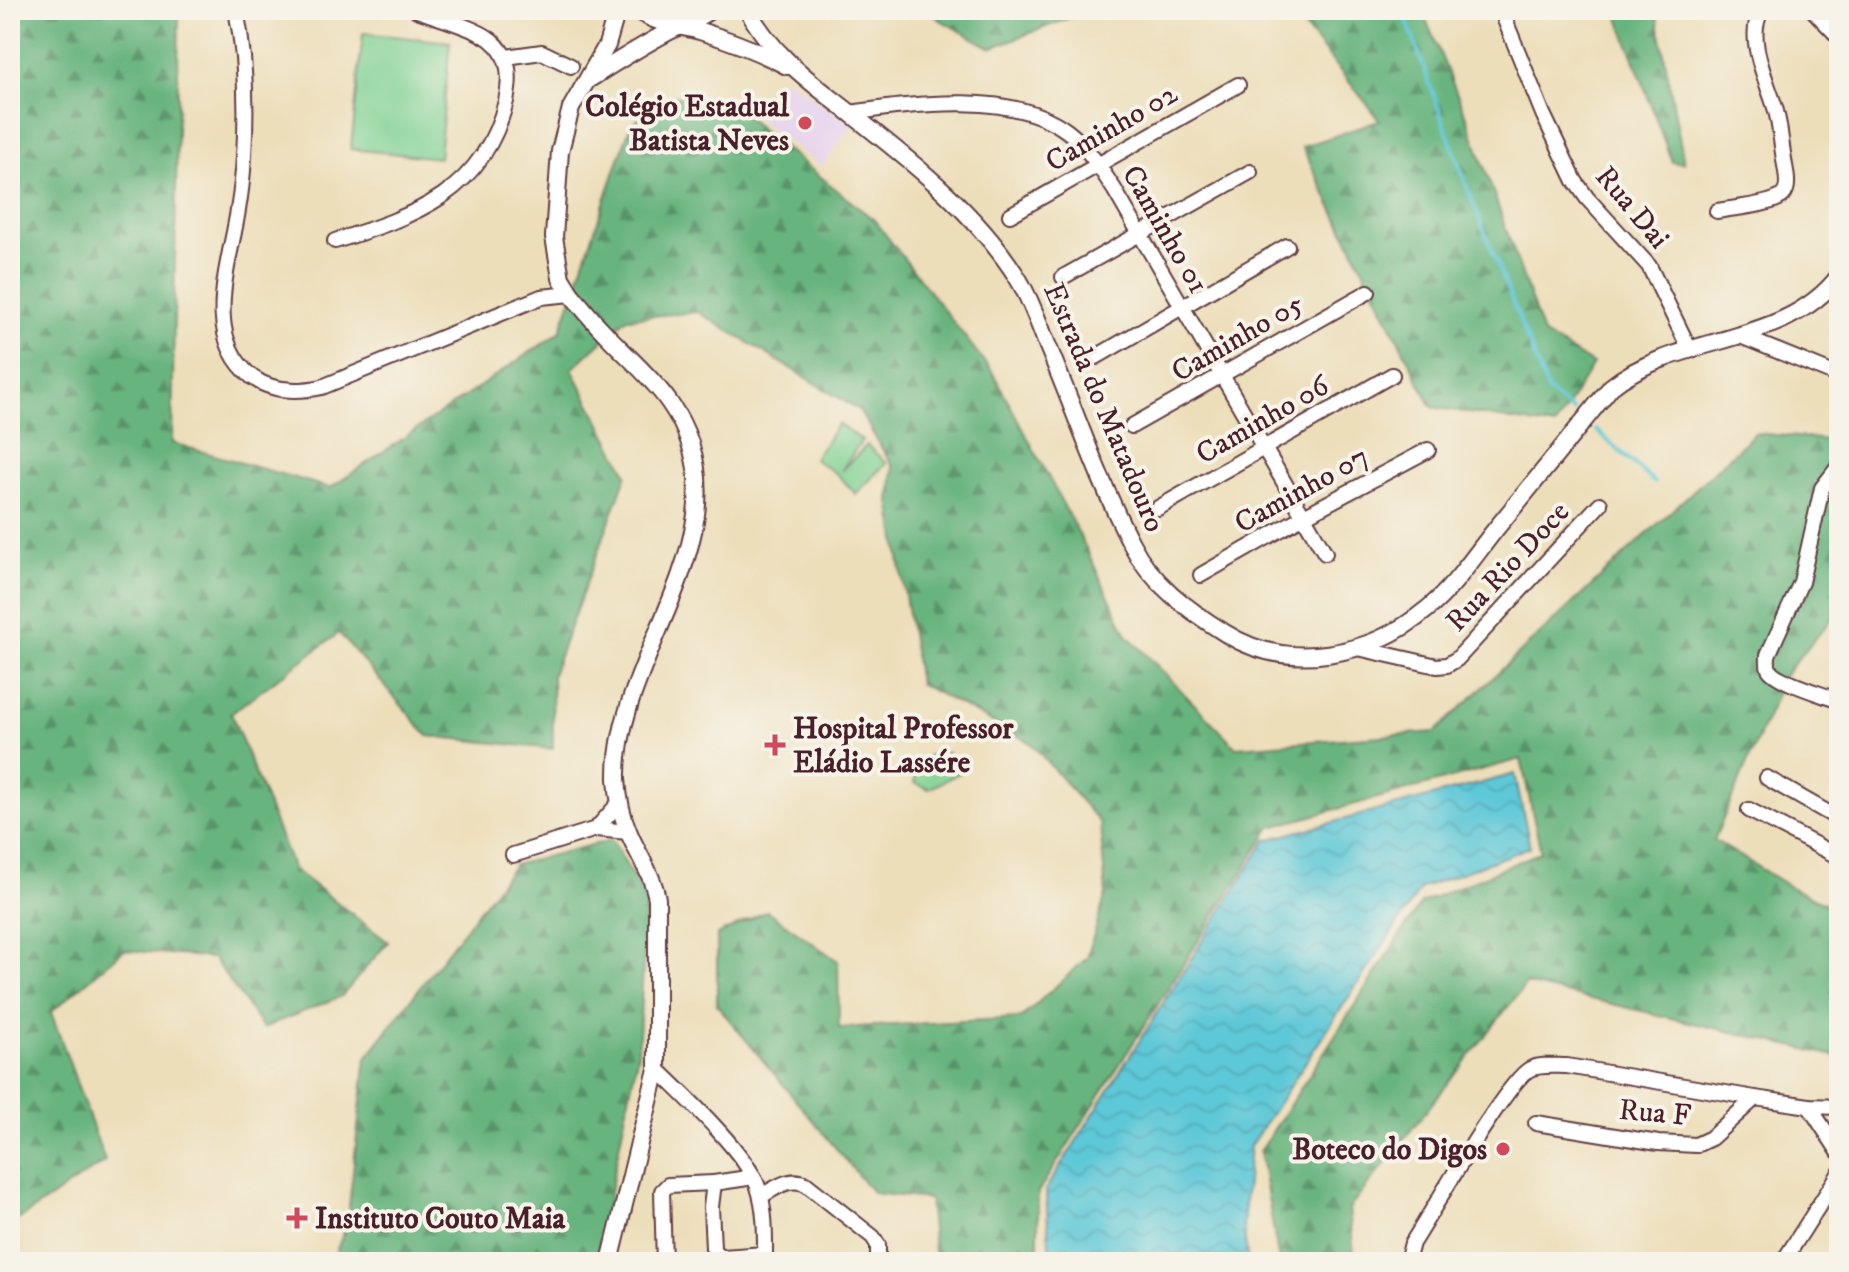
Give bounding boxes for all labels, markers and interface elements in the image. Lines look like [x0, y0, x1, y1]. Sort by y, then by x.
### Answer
street label: Caminho 02 [1039, 76, 1185, 181]
place label: Colégio Estadual Batista Neves [585, 89, 790, 160]
marker: Colégio Estadual Batista Neves [796, 114, 814, 132]
street label: Caminho 01 [1113, 159, 1216, 301]
street label: Rua Dai [1587, 159, 1677, 257]
street label: Estrada do Matadouro [1034, 277, 1173, 538]
street label: Caminho 05 [1165, 286, 1310, 391]
street label: Caminho 06 [1190, 367, 1337, 473]
street label: Caminho 07 [1228, 438, 1375, 542]
street label: Rua Rio Doce [1438, 494, 1578, 640]
place label: Hospital Professor Eládio Lassére [793, 711, 1014, 782]
marker: Hospital Professor Eládio Lassére [764, 734, 786, 756]
street label: Rua F [1617, 1092, 1692, 1135]
place label: Boteco do Digos [1292, 1132, 1487, 1169]
marker: Boteco do Digos [1494, 1140, 1512, 1158]
place label: Instituto Couto Maia [315, 1201, 567, 1238]
marker: Instituto Couto Maia [286, 1207, 308, 1229]

